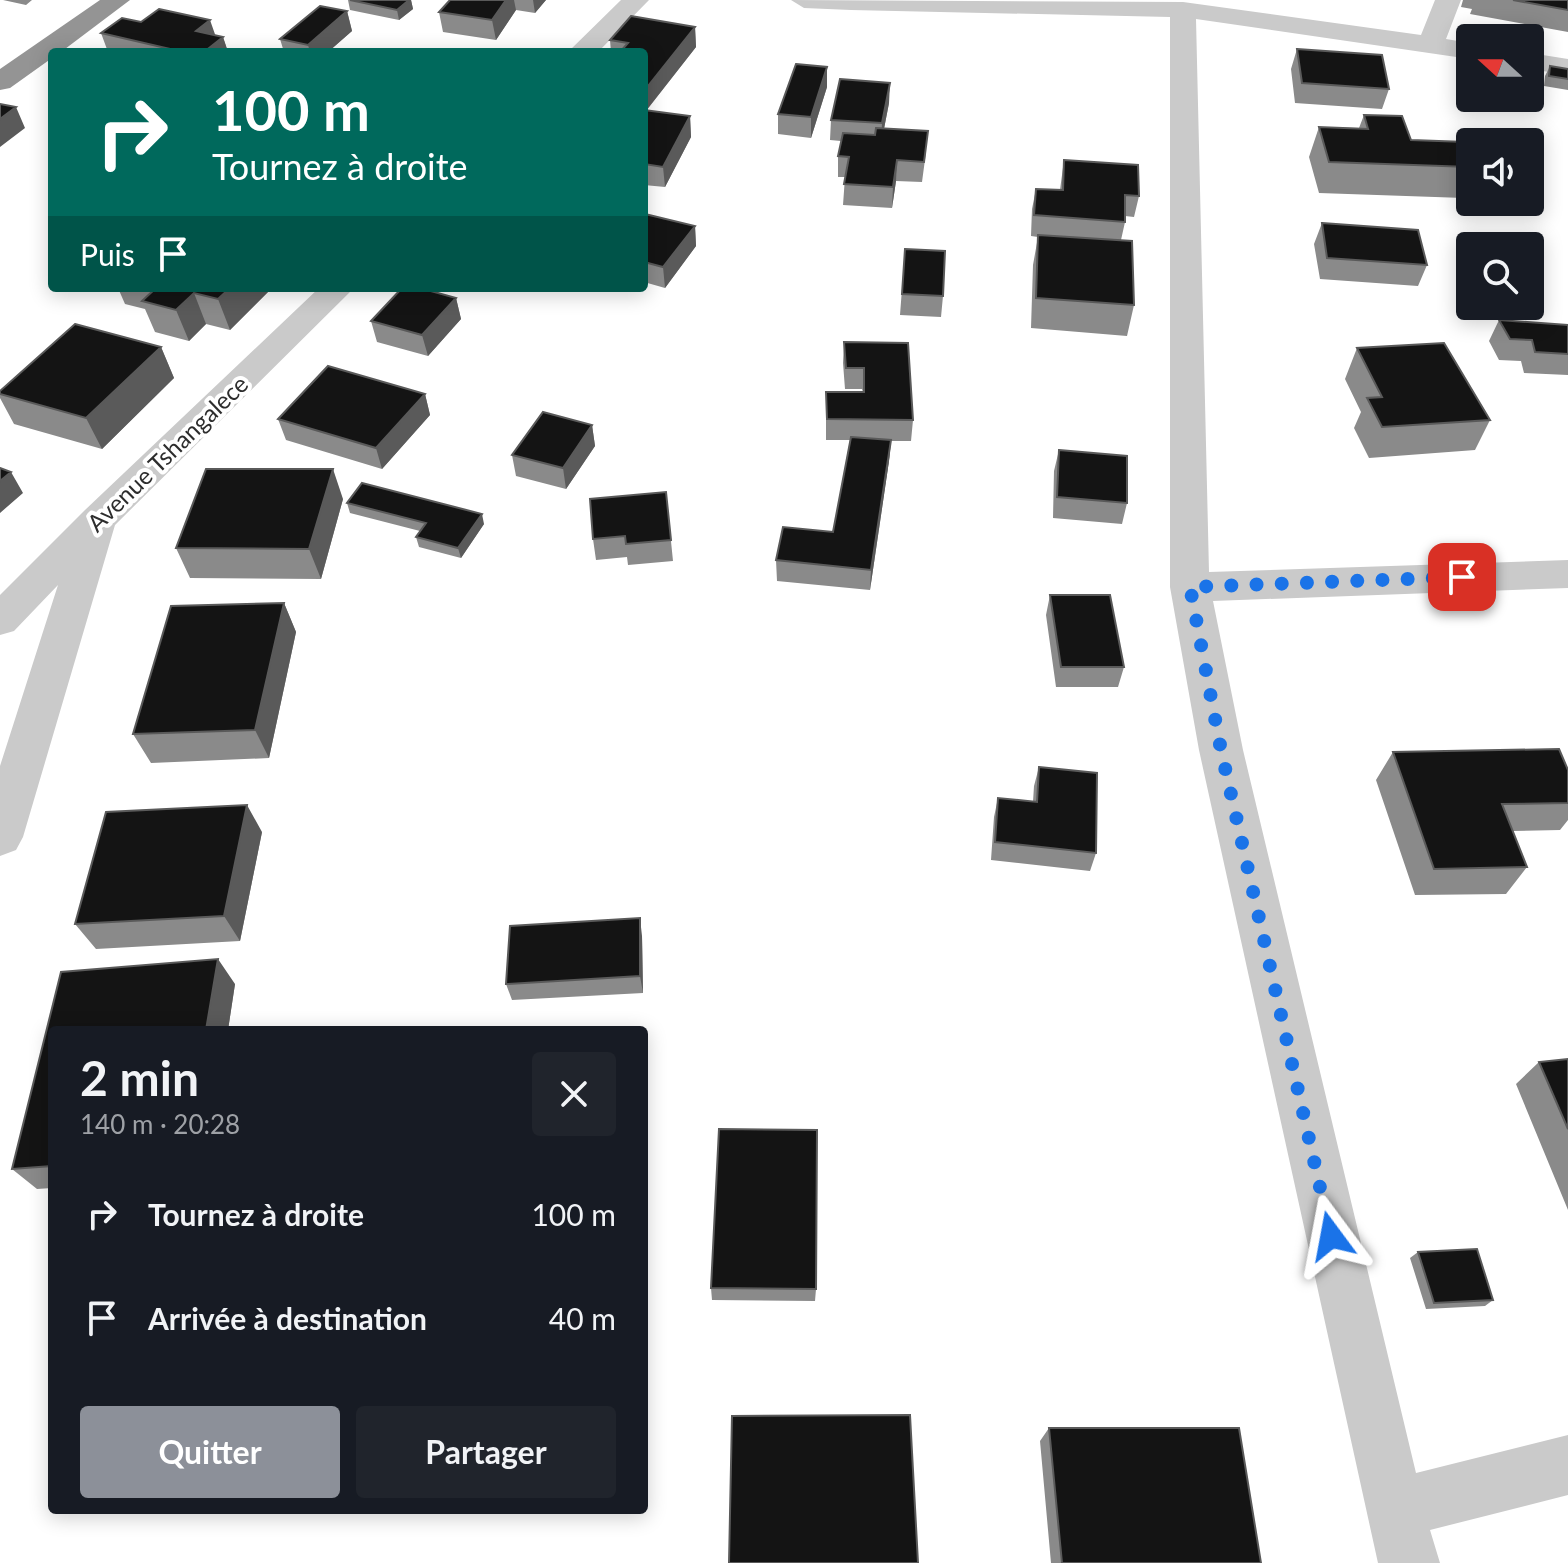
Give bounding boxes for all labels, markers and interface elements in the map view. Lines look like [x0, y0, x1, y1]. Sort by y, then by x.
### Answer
north arrow [1456, 24, 1544, 112]
map controls [1456, 24, 1544, 320]
text: 100 m [212, 76, 370, 143]
icon: right [80, 80, 184, 184]
button: sound [1456, 128, 1544, 216]
text: Tournez à droite [212, 144, 468, 188]
icon: arrive [151, 232, 195, 276]
button: search [1456, 232, 1544, 320]
text: Puis [80, 236, 135, 272]
street label: Avenue Tshangalece [81, 369, 253, 537]
pin [1428, 543, 1496, 611]
icon: arrive [1440, 555, 1484, 599]
text: 2 min [80, 1049, 199, 1106]
button: close [532, 1052, 616, 1136]
text: 140 m · 20:28 [80, 1108, 240, 1140]
icon: right [80, 1192, 124, 1236]
position arrow [1289, 1194, 1373, 1278]
text: Tournez à droite [148, 1196, 364, 1232]
text: 100 m [531, 1196, 616, 1232]
icon: arrive [80, 1296, 124, 1340]
text: Arrivée à destination [148, 1300, 427, 1336]
text: 40 m [549, 1300, 616, 1336]
button: Quitter [80, 1406, 340, 1498]
button: Partager [356, 1406, 616, 1498]

